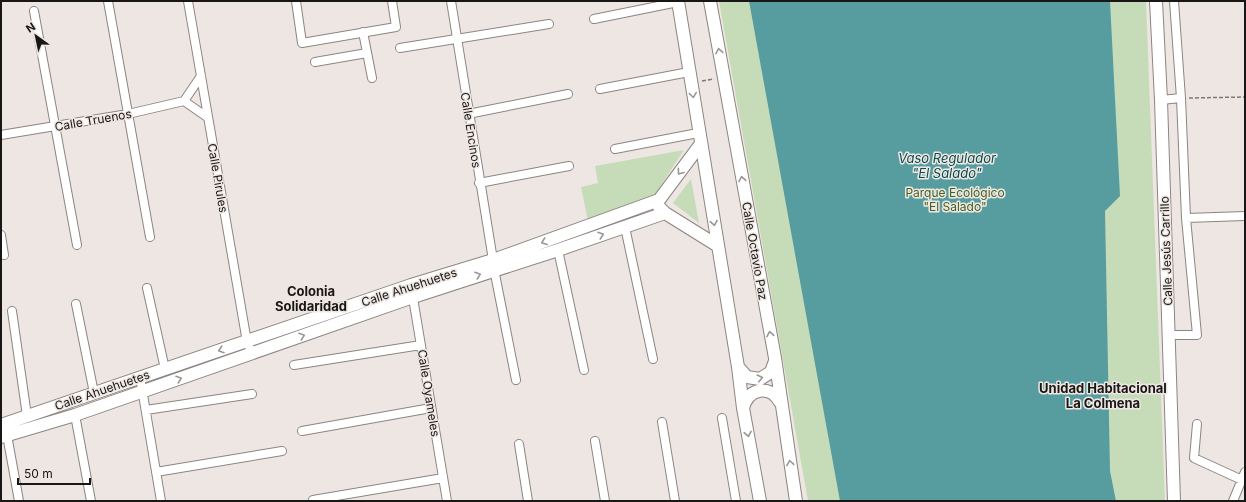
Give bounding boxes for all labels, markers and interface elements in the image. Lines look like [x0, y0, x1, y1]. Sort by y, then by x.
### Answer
north arrow [16, 16, 56, 56]
text: N [23, 19, 38, 36]
one-way arrow [715, 48, 723, 54]
street label: Calle Encinos [458, 91, 484, 169]
one-way arrow [688, 92, 697, 98]
street label: Calle Truenos [53, 106, 133, 134]
street label: Calle Pirules [205, 142, 231, 214]
water label: Vaso Regulador "El Salado" [898, 150, 997, 181]
one-way arrow [678, 168, 685, 175]
one-way arrow [738, 176, 747, 182]
park label: Parque Ecológico "El Salado" [905, 185, 1005, 214]
street label: Calle Jesús Carrillo [1157, 196, 1175, 306]
street label: Calle Octavio Paz [739, 201, 771, 301]
one-way arrow [709, 220, 717, 226]
one-way arrow [598, 231, 605, 240]
one-way arrow [540, 237, 547, 245]
street label: Calle Ahuehuetes [359, 264, 459, 310]
one-way arrow [474, 271, 481, 280]
district label: Colonia Solidaridad [275, 283, 347, 314]
one-way arrow [766, 331, 775, 337]
one-way arrow [298, 332, 305, 340]
one-way arrow [218, 346, 225, 354]
street label: Calle Oyameles [415, 348, 443, 438]
street label: Calle Ahuehuetes [53, 367, 151, 413]
one-way arrow [756, 374, 763, 382]
one-way arrow [176, 375, 183, 384]
district label: Unidad Habitacional La Colmena [1039, 380, 1167, 411]
one-way arrow [744, 431, 752, 437]
one-way arrow [786, 459, 795, 466]
scale bar [18, 460, 90, 486]
text: 50 m [24, 466, 53, 481]

